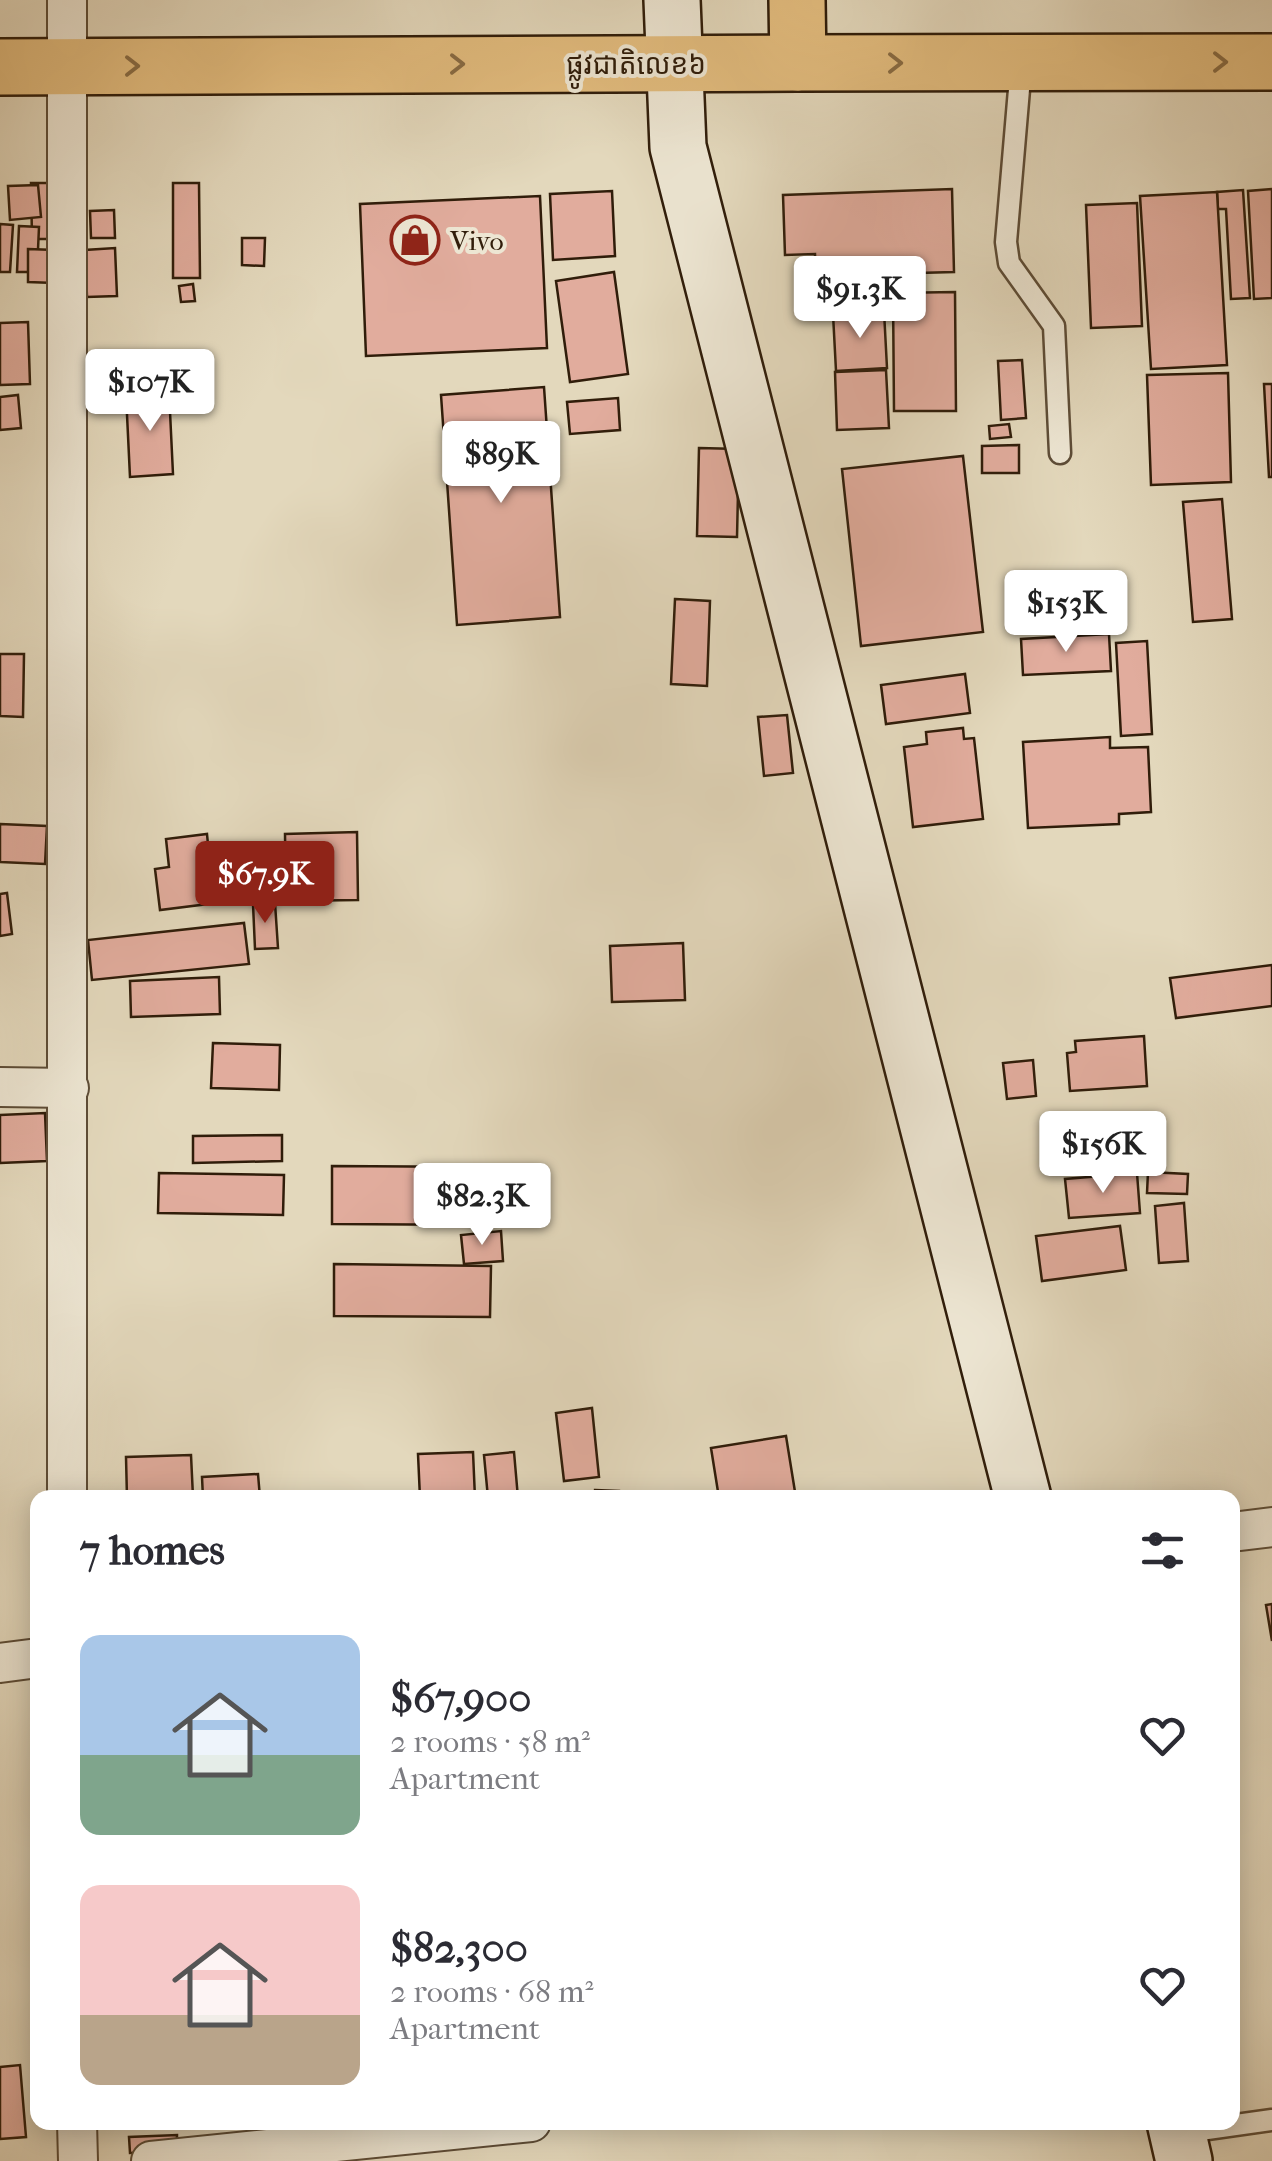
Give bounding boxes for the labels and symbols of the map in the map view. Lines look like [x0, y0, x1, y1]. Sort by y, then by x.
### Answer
street label: ផ្លូវជាតិលេខ៦ [566, 48, 706, 89]
one-way arrow [1214, 51, 1229, 73]
one-way arrow [888, 52, 904, 74]
one-way arrow [450, 53, 466, 75]
one-way arrow [126, 55, 141, 77]
shop icon: Vivo [389, 214, 441, 266]
place label: Vivo [449, 224, 504, 257]
pin: $91.3K [779, 256, 941, 341]
pin: $107K [80, 349, 220, 434]
pin: $89K [442, 421, 560, 506]
pin: $153K [996, 570, 1136, 655]
pin: $67.9K [184, 841, 346, 926]
pin: $156K [1033, 1111, 1173, 1196]
pin: $82.3K [401, 1163, 563, 1248]

